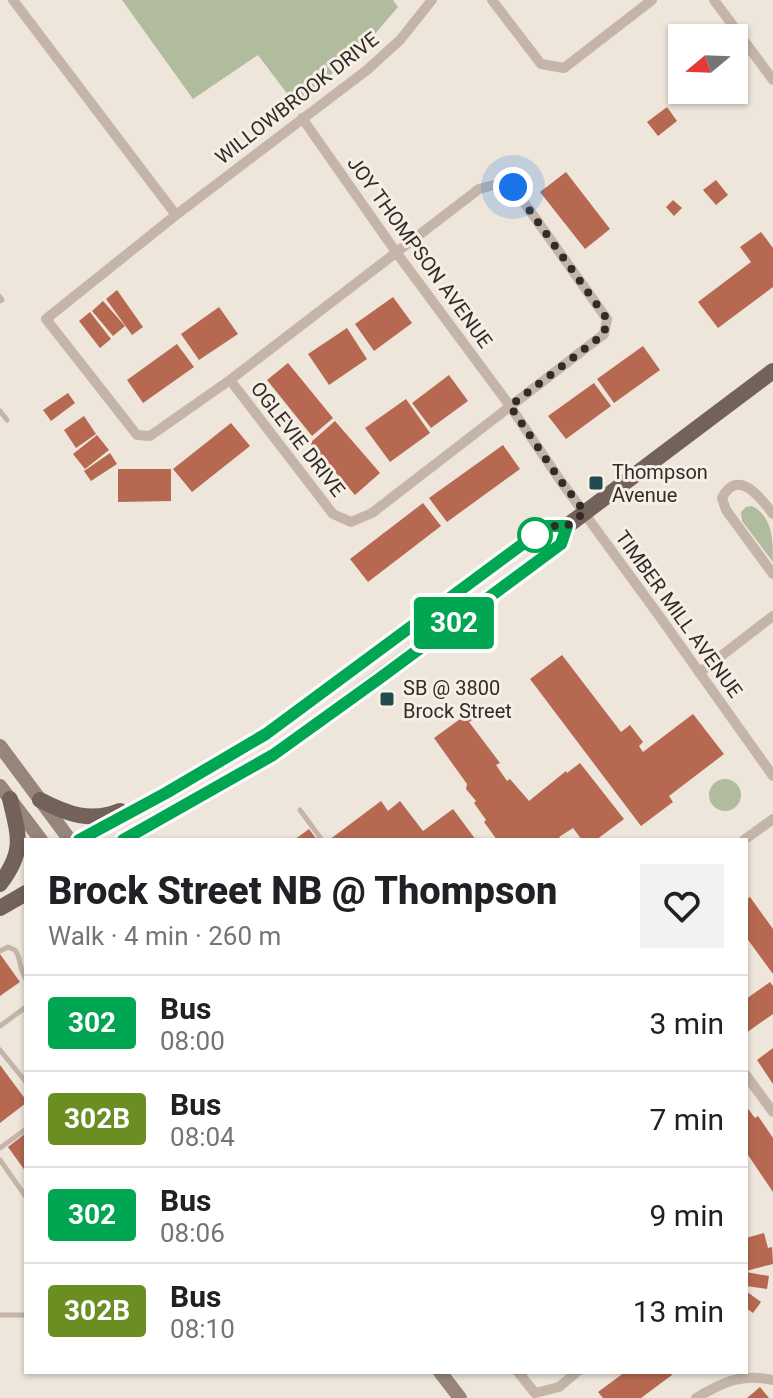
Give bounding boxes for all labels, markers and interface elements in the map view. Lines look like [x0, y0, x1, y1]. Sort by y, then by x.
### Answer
north arrow [668, 24, 748, 104]
map controls [668, 24, 748, 104]
street label: WILLOWBROOK DRIVE [211, 27, 383, 169]
street label: JOY THOMPSON AVENUE [342, 152, 498, 352]
your location [493, 167, 533, 207]
street label: OGLEVIE DRIVE [246, 377, 350, 501]
place label: Thompson Avenue [612, 460, 708, 507]
marker: Thompson Avenue [587, 474, 605, 492]
unlabelled marker [518, 518, 552, 552]
street label: TIMBER MILL AVENUE [610, 526, 748, 702]
line badge: 302 [408, 597, 500, 649]
text: 302 [430, 606, 478, 639]
place label: SB @ 3800 Brock Street [403, 676, 512, 723]
marker: SB @ 3800 Brock Street [378, 690, 396, 708]
button: heart [640, 864, 724, 948]
text: Brock Street NB @ Thompson [48, 869, 557, 913]
text: Walk · 4 min · 260 m [48, 921, 281, 951]
text: Bus [160, 991, 211, 1026]
text: 302 [68, 1006, 116, 1039]
text: 3 min [650, 1006, 724, 1041]
text: 08:00 [160, 1026, 225, 1056]
text: Bus [170, 1087, 221, 1122]
text: 302B [64, 1102, 130, 1135]
text: 7 min [650, 1102, 724, 1137]
text: 08:04 [170, 1122, 235, 1152]
text: Bus [160, 1183, 211, 1218]
text: 302 [68, 1198, 116, 1231]
text: 9 min [650, 1198, 724, 1233]
text: 08:06 [160, 1218, 225, 1248]
text: Bus [170, 1279, 221, 1314]
text: 302B [64, 1294, 130, 1327]
text: 13 min [633, 1294, 724, 1329]
text: 08:10 [170, 1314, 235, 1344]

